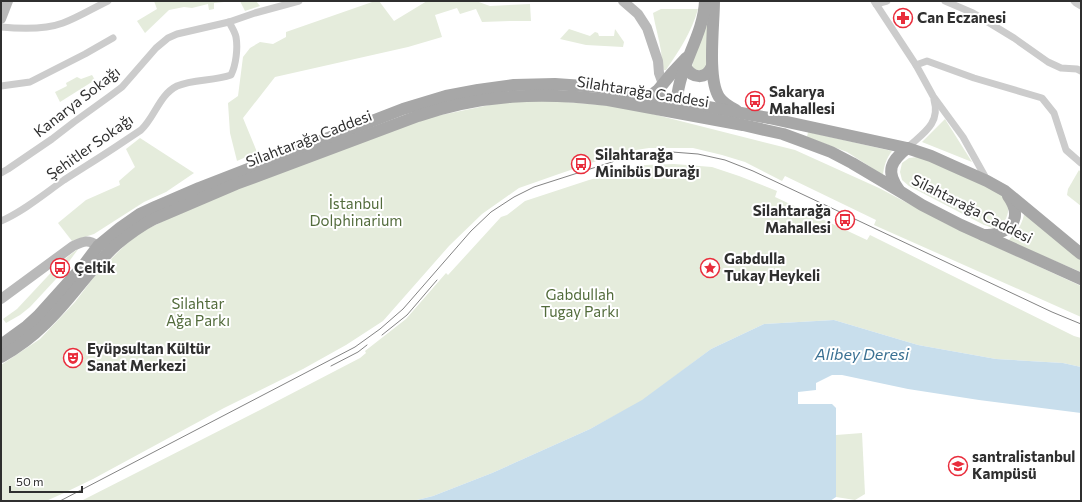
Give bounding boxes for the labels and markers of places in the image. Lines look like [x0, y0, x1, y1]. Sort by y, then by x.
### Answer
pharmacy icon: Can Eczanesi [892, 7, 914, 29]
place label: Can Eczanesi [917, 8, 1006, 26]
place label: Sakarya Mahallesi [769, 82, 835, 117]
bus stop icon: Sakarya Mahallesi [744, 90, 766, 112]
place label: Silahtarağa Minibüs Durağı [595, 145, 700, 180]
bus stop icon: Silahtarağa Minibüs Durağı [570, 153, 592, 175]
place label: Silahtarağa Mahallesi [753, 201, 831, 236]
bus stop icon: Silahtarağa Mahallesi [834, 209, 856, 231]
place label: Gabdulla Tukay Heykeli [724, 249, 820, 284]
bus stop icon: Çeltik [49, 257, 71, 279]
place icon: Gabdulla Tukay Heykeli [699, 257, 721, 279]
place label: Çeltik [74, 258, 116, 276]
place label: Eyüpsultan Kültür Sanat Merkezi [87, 339, 211, 374]
theatre icon: Eyüpsultan Kültür Sanat Merkezi [62, 347, 84, 369]
place label: santralistanbul Kampüsü [972, 447, 1075, 482]
school or university icon: santralistanbul Kampüsü [947, 455, 969, 477]

